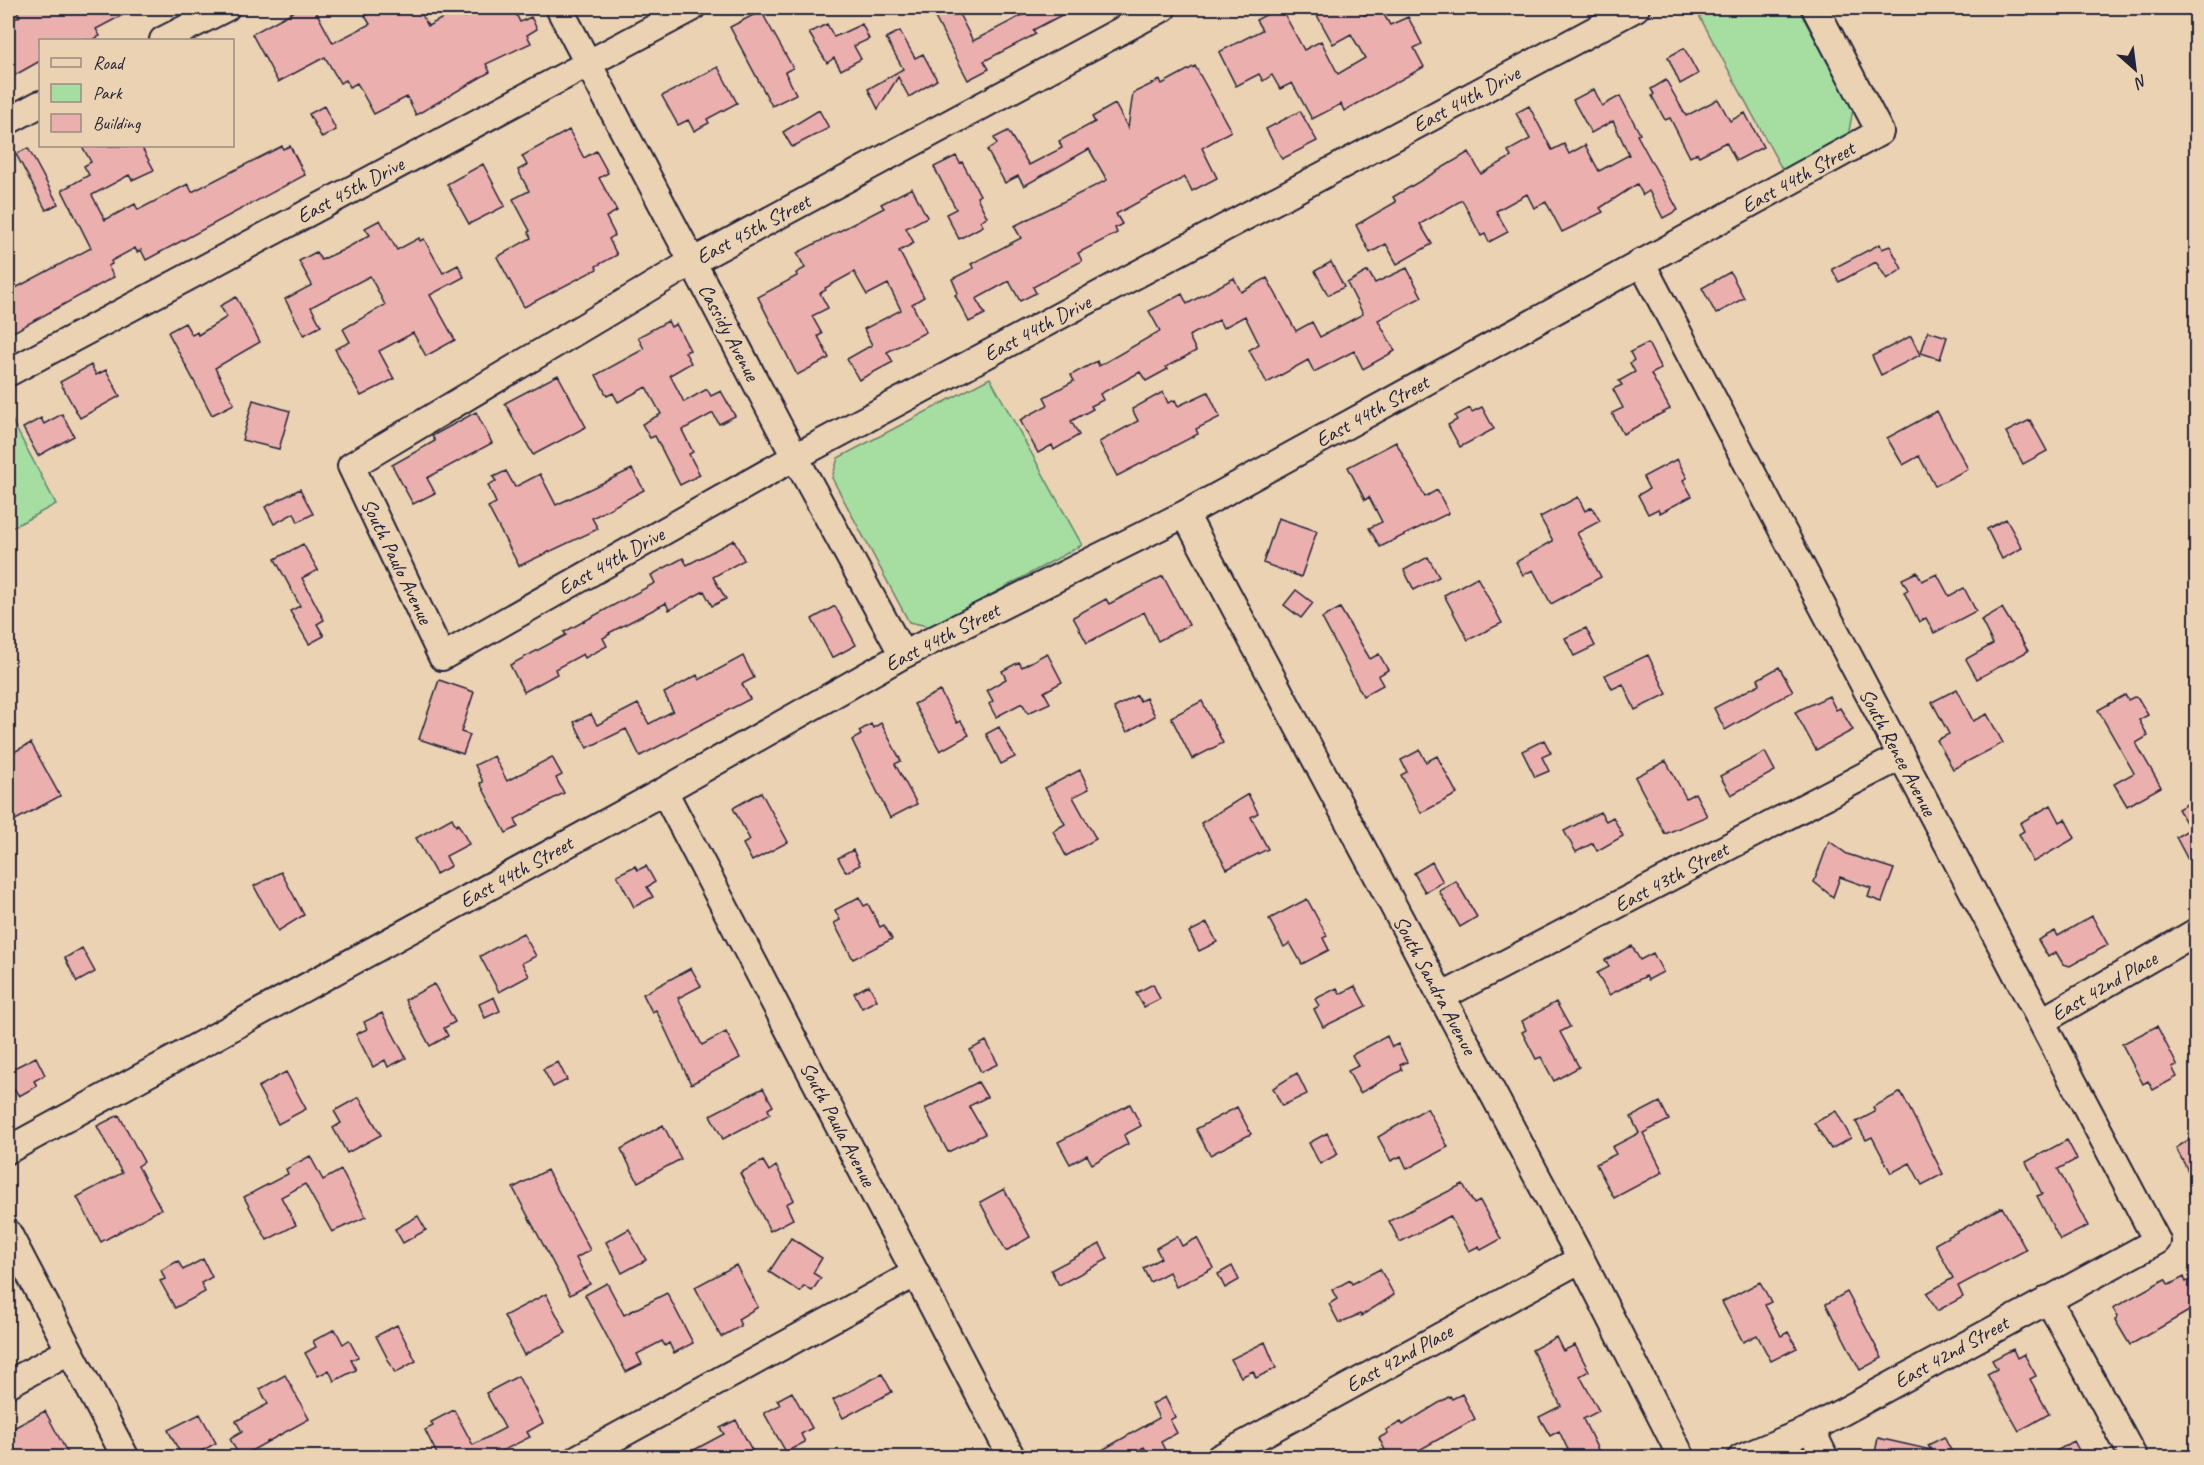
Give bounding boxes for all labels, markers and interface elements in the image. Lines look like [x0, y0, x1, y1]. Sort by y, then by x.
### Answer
legend [39, 39, 234, 147]
north arrow [2105, 39, 2165, 99]
text: Road [93, 52, 126, 74]
street label: East 44th Drive [1408, 59, 1525, 138]
text: N [2130, 70, 2151, 94]
text: Park [93, 82, 123, 104]
text: Building [93, 112, 142, 134]
street label: East 44th Street [1737, 134, 1861, 219]
street label: East 45th Drive [292, 150, 409, 229]
street label: East 45th Street [692, 187, 816, 270]
street label: Cassidy Avenue [693, 279, 766, 386]
street label: East 44th Drive [979, 288, 1096, 367]
street label: East 44th Street [1311, 368, 1435, 453]
street label: South Paulo Avenue [355, 494, 439, 629]
street label: East 44th Drive [553, 521, 670, 601]
street label: East 44th Street [880, 596, 1006, 677]
street label: South Renee Avenue [1854, 684, 1943, 821]
street label: East 44th Street [455, 829, 579, 914]
street label: East 43th Street [1610, 835, 1734, 918]
street label: South Sandra Avenue [1388, 911, 1484, 1061]
street label: East 42nd Place [2046, 945, 2163, 1027]
street label: South Paula Avenue [794, 1057, 882, 1192]
street label: East 42nd Street [1889, 1309, 2014, 1394]
street label: East 42nd Place [1341, 1317, 1458, 1398]

